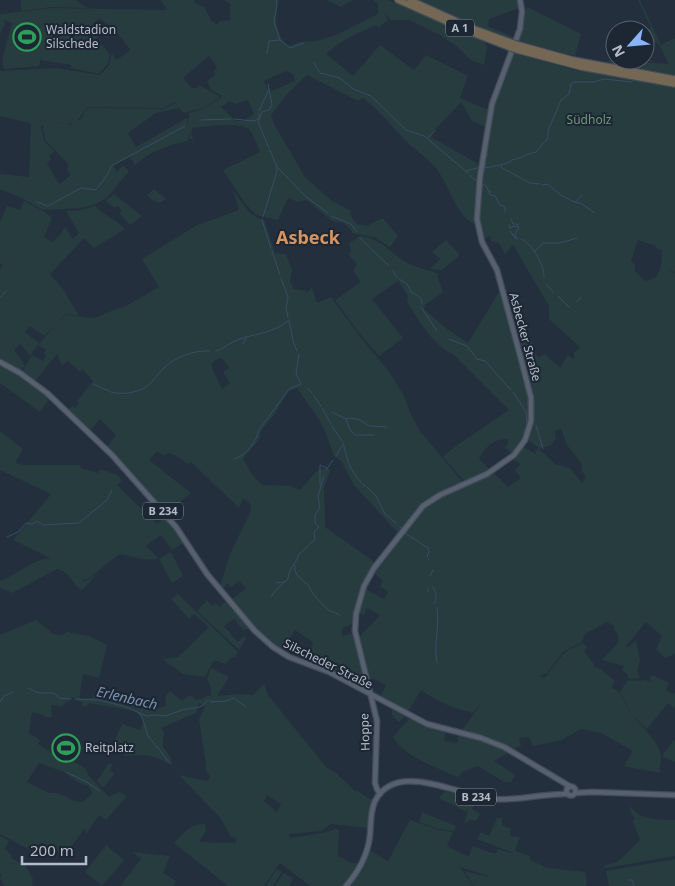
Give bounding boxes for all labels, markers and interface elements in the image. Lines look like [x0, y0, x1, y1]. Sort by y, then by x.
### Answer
road number: A 1 [446, 19, 474, 36]
north arrow [605, 20, 655, 70]
place label: Waldstadion Silschede [46, 21, 116, 52]
sports icon: Waldstadion Silschede [12, 22, 42, 52]
text: N [607, 42, 629, 61]
park label: Südholz [567, 111, 612, 128]
district label: Asbeck [276, 225, 341, 249]
street label: Asbecker Straße [505, 291, 546, 383]
road number: B 234 [143, 502, 183, 520]
street label: Silscheder Straße [281, 635, 376, 693]
water label: Erlenbach [95, 681, 159, 714]
street label: Hoppe [355, 713, 374, 751]
sports icon: Reitplatz [51, 733, 81, 763]
place label: Reitplatz [85, 739, 134, 756]
road number: B 234 [456, 789, 496, 806]
scale bar [22, 834, 86, 866]
text: 200 m [30, 840, 74, 860]

